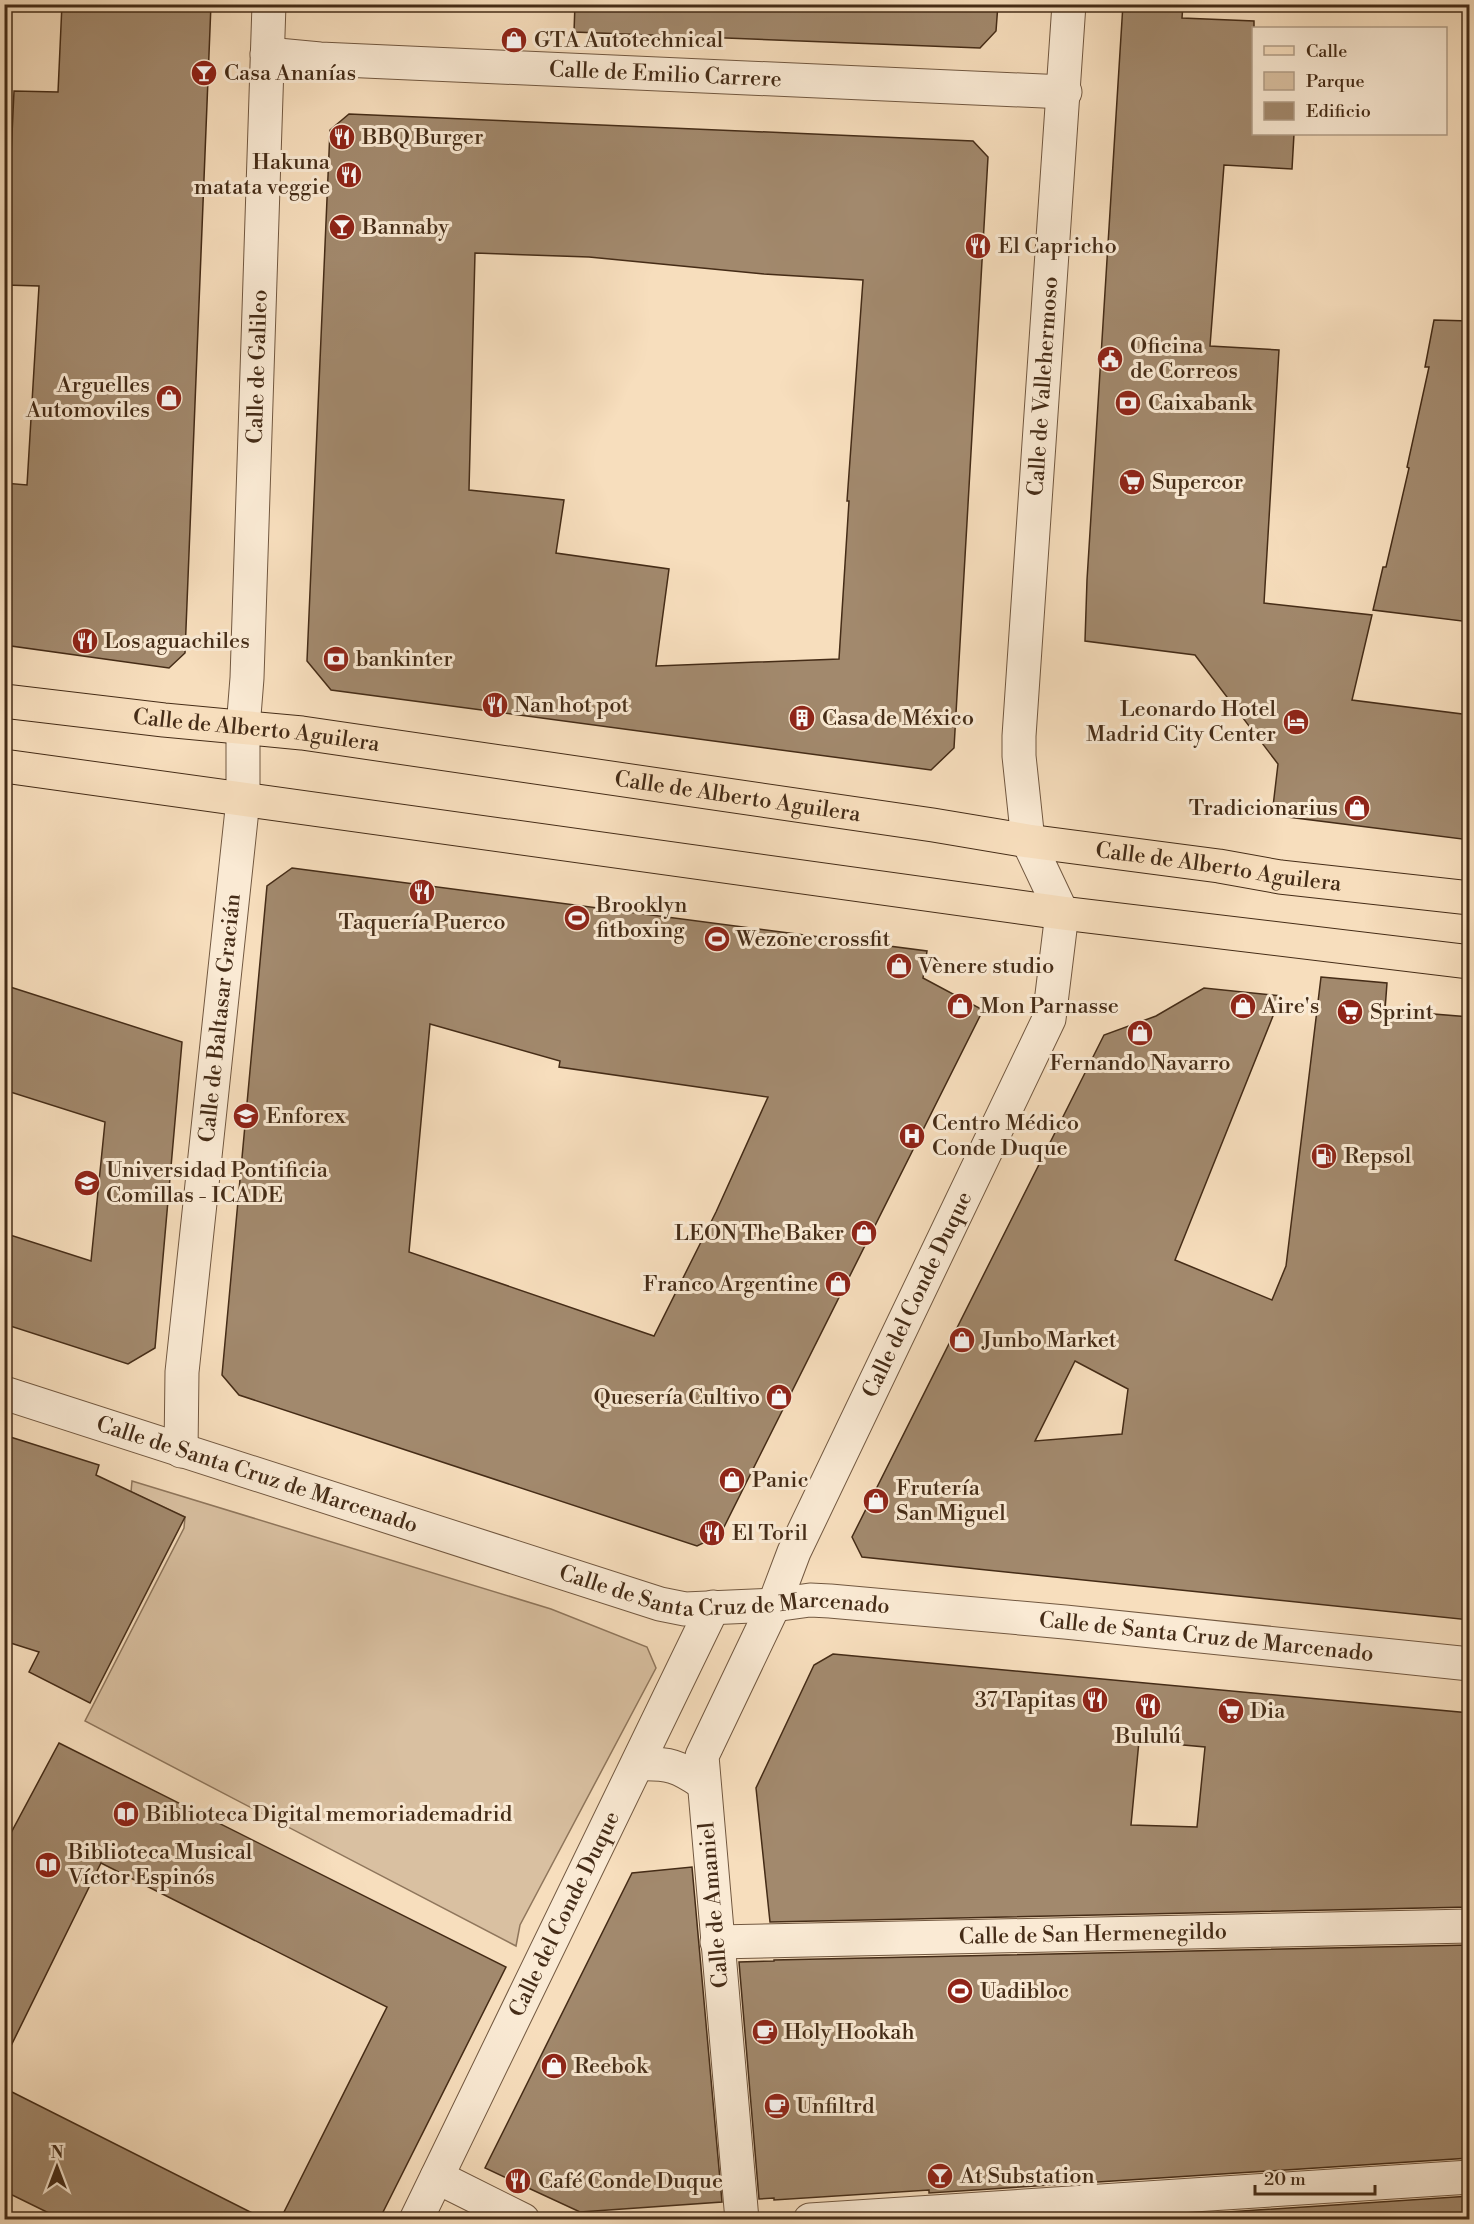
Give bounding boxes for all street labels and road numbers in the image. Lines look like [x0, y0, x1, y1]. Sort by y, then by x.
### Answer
street label: Calle de Emilio Carrere [549, 56, 782, 93]
street label: Calle de Vallehermoso [1022, 275, 1064, 497]
street label: Calle de Galileo [241, 289, 273, 444]
street label: Calle de Alberto Aguilera [131, 703, 382, 758]
street label: Calle de Alberto Aguilera [613, 765, 863, 828]
street label: Calle de Alberto Aguilera [1094, 836, 1344, 897]
street label: Calle de Baltasar Gracián [193, 892, 246, 1144]
street label: Calle del Conde Duque [856, 1187, 978, 1402]
street label: Calle de Santa Cruz de Marcenado [93, 1410, 421, 1539]
street label: Calle de Santa Cruz de Marcenado [556, 1559, 891, 1623]
street label: Calle de Santa Cruz de Marcenado [1038, 1606, 1375, 1667]
street label: Calle del Conde Duque [503, 1807, 626, 2021]
street label: Calle de Amaniel [693, 1820, 735, 1989]
street label: Calle de San Hermenegildo [959, 1918, 1227, 1950]

